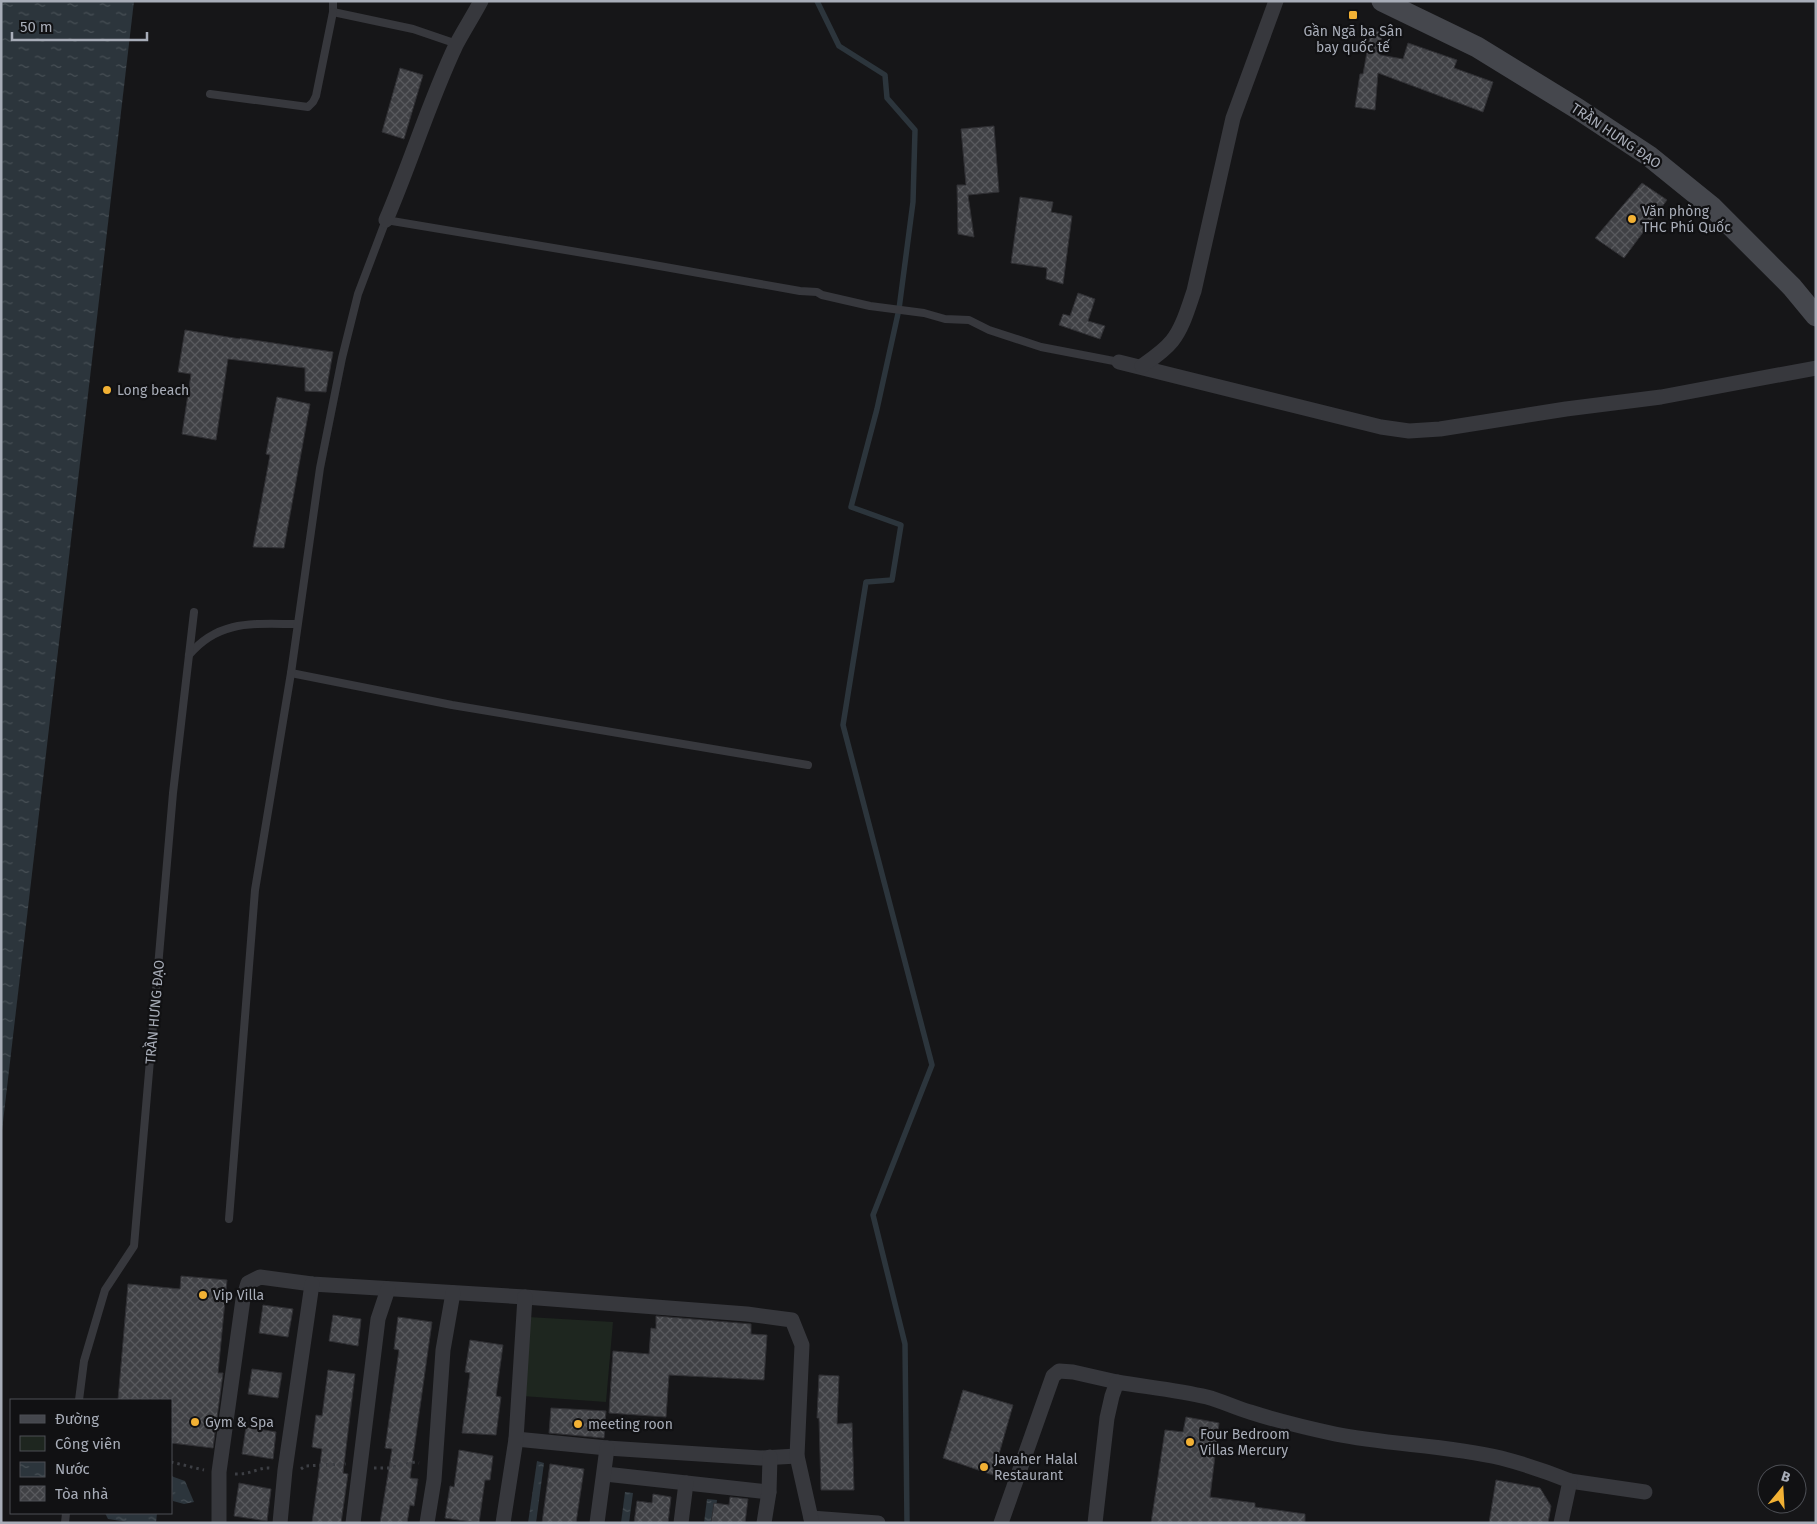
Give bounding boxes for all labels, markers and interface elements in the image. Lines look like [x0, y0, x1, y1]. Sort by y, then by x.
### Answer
marker: Gần Ngã ba Sân bay quốc tế [1347, 9, 1359, 21]
scale bar [12, 10, 148, 42]
text: 50 m [20, 18, 53, 36]
place label: Gần Ngã ba Sân bay quốc tế [1303, 22, 1403, 56]
street label: TRẦN HƯNG ĐẠO [1568, 97, 1666, 172]
place label: Văn phòng THC Phú Quốc [1642, 203, 1731, 236]
marker: Văn phòng THC Phú Quốc [1626, 213, 1638, 225]
place label: Long beach [117, 382, 189, 399]
marker: Long beach [101, 384, 113, 396]
street label: TRẦN HƯNG ĐẠO [139, 959, 168, 1065]
place label: Vip Villa [213, 1287, 264, 1304]
marker: Vip Villa [197, 1289, 209, 1301]
legend [10, 1399, 172, 1514]
text: Đường [55, 1410, 99, 1428]
place label: Gym & Spa [205, 1414, 274, 1431]
marker: Gym & Spa [189, 1416, 201, 1428]
place label: meeting roon [588, 1416, 673, 1433]
marker: meeting roon [572, 1418, 584, 1430]
place label: Four Bedroom Villas Mercury [1200, 1426, 1290, 1459]
text: Công viên [55, 1435, 121, 1453]
marker: Four Bedroom Villas Mercury [1184, 1436, 1196, 1448]
place label: Javaher Halal Restaurant [994, 1451, 1078, 1484]
text: Nước [55, 1460, 90, 1478]
marker: Javaher Halal Restaurant [978, 1461, 990, 1473]
north arrow [1757, 1464, 1807, 1514]
text: B [1779, 1468, 1793, 1487]
text: Tòa nhà [55, 1485, 108, 1503]

